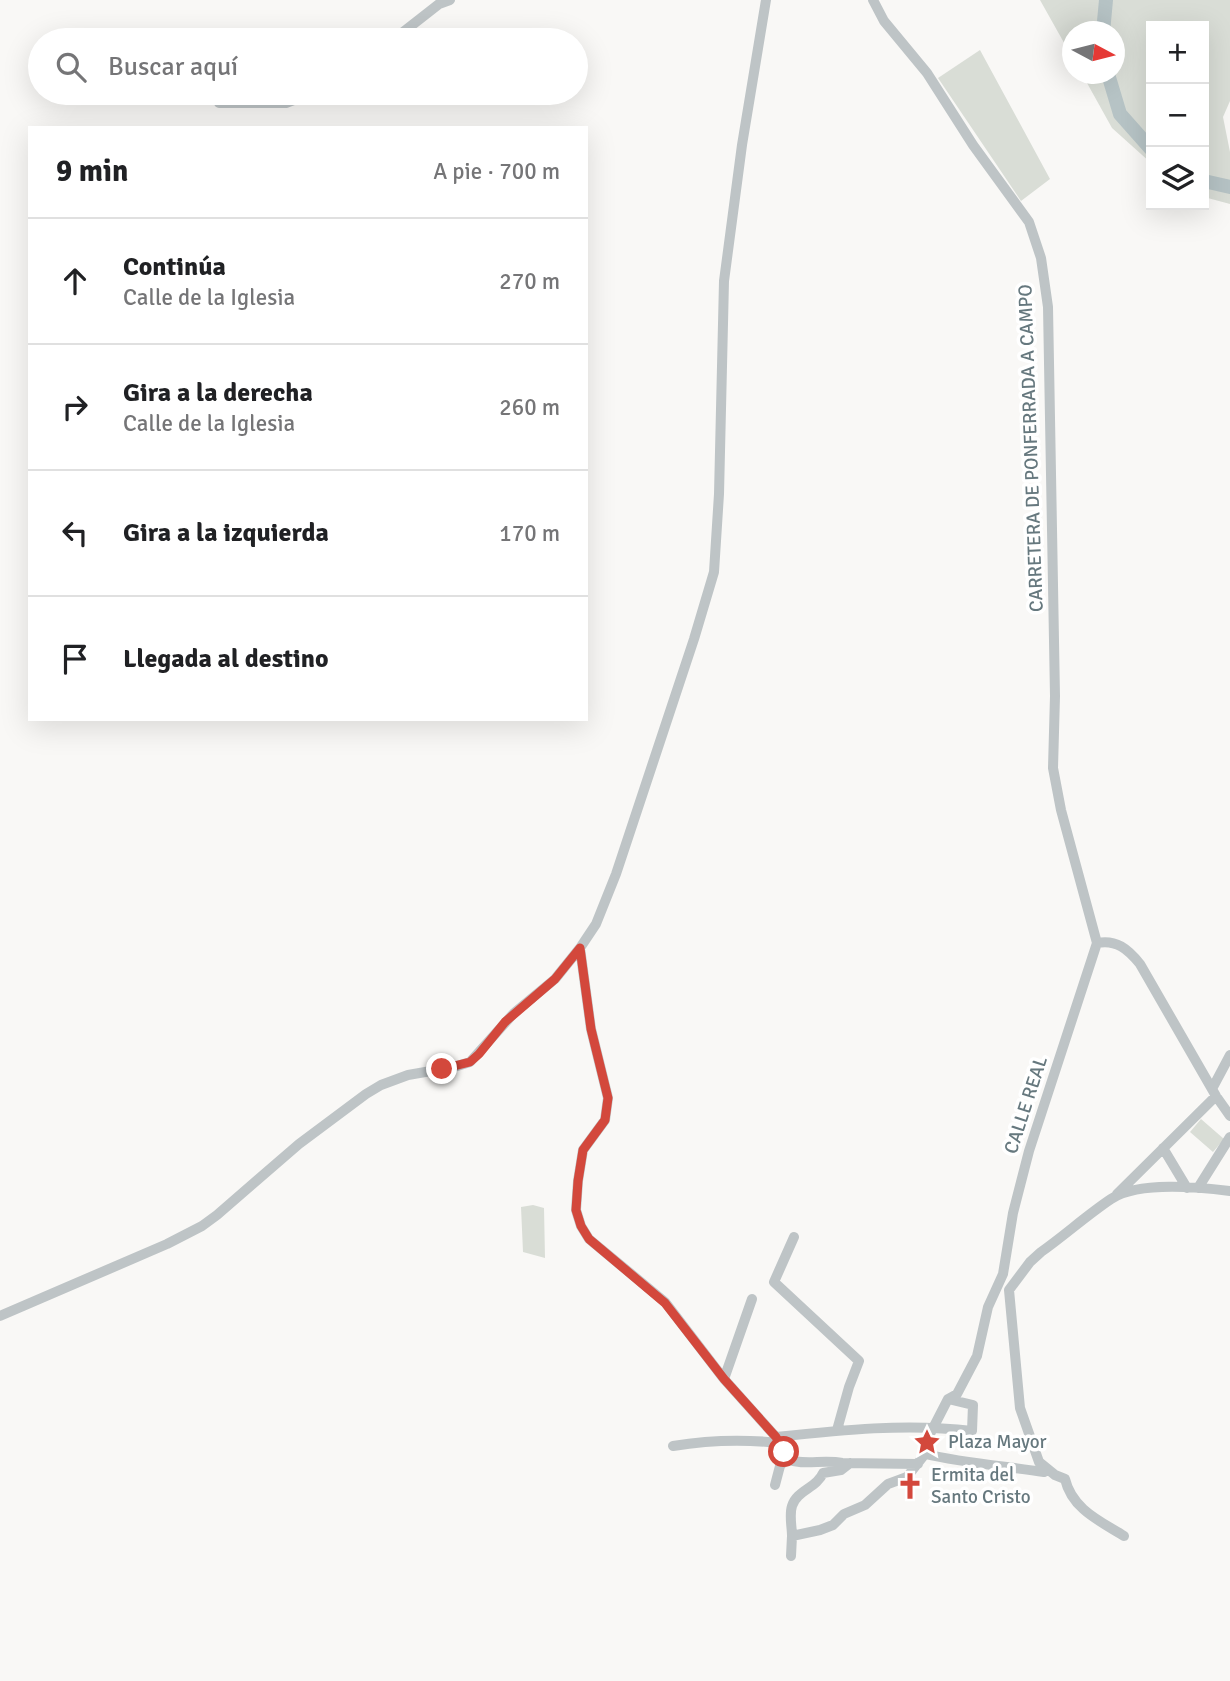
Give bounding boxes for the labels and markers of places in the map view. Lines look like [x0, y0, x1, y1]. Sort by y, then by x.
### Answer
place icon: Plaza Mayor [912, 1427, 942, 1457]
place label: Plaza Mayor [948, 1430, 1047, 1454]
place label: Ermita del Santo Cristo [931, 1463, 1031, 1509]
church icon: Ermita del Santo Cristo [895, 1471, 925, 1501]

